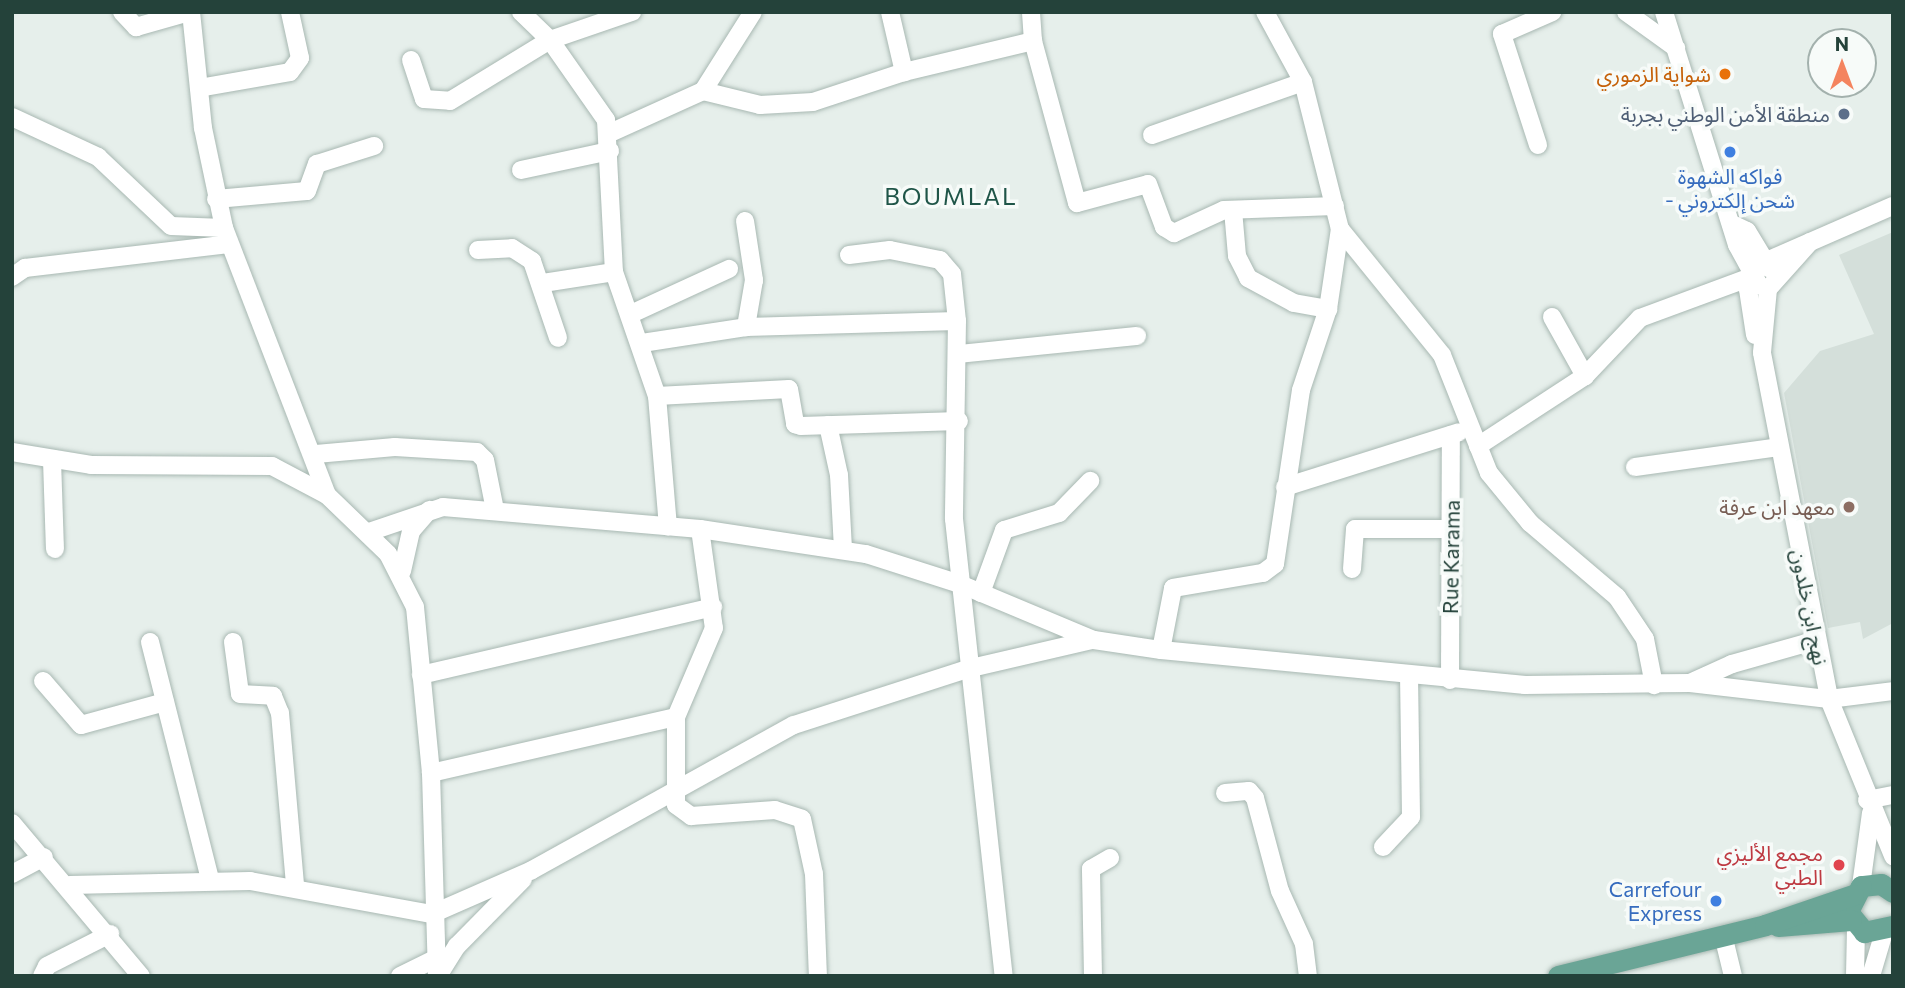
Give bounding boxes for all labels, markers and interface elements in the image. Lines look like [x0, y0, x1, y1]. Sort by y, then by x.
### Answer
north arrow [1807, 28, 1877, 98]
text: N [1835, 32, 1849, 55]
place label: شواية الزموري [1597, 61, 1711, 87]
marker: شواية الزموري [1717, 66, 1733, 82]
place label: منطقة الأمن الوطني بجربة [1621, 101, 1830, 127]
marker: منطقة الأمن الوطني بجربة [1836, 106, 1852, 122]
marker: فواكه الشهوة - شحن إلكتروني [1722, 144, 1738, 160]
place label: فواكه الشهوة - شحن إلكتروني [1665, 163, 1795, 213]
district label: BOUMLAL [885, 182, 1017, 210]
place label: معهد ابن عرفة [1719, 494, 1835, 520]
marker: معهد ابن عرفة [1841, 499, 1857, 515]
street label: Rue Karama [1437, 500, 1465, 614]
street label: نهج ابن خلدون [1786, 547, 1834, 667]
place label: مجمع الأليزي الطبي [1716, 840, 1823, 890]
marker: مجمع الأليزي الطبي [1829, 855, 1849, 875]
place label: Carrefour Express [1609, 876, 1702, 926]
marker: Carrefour Express [1708, 893, 1724, 909]

